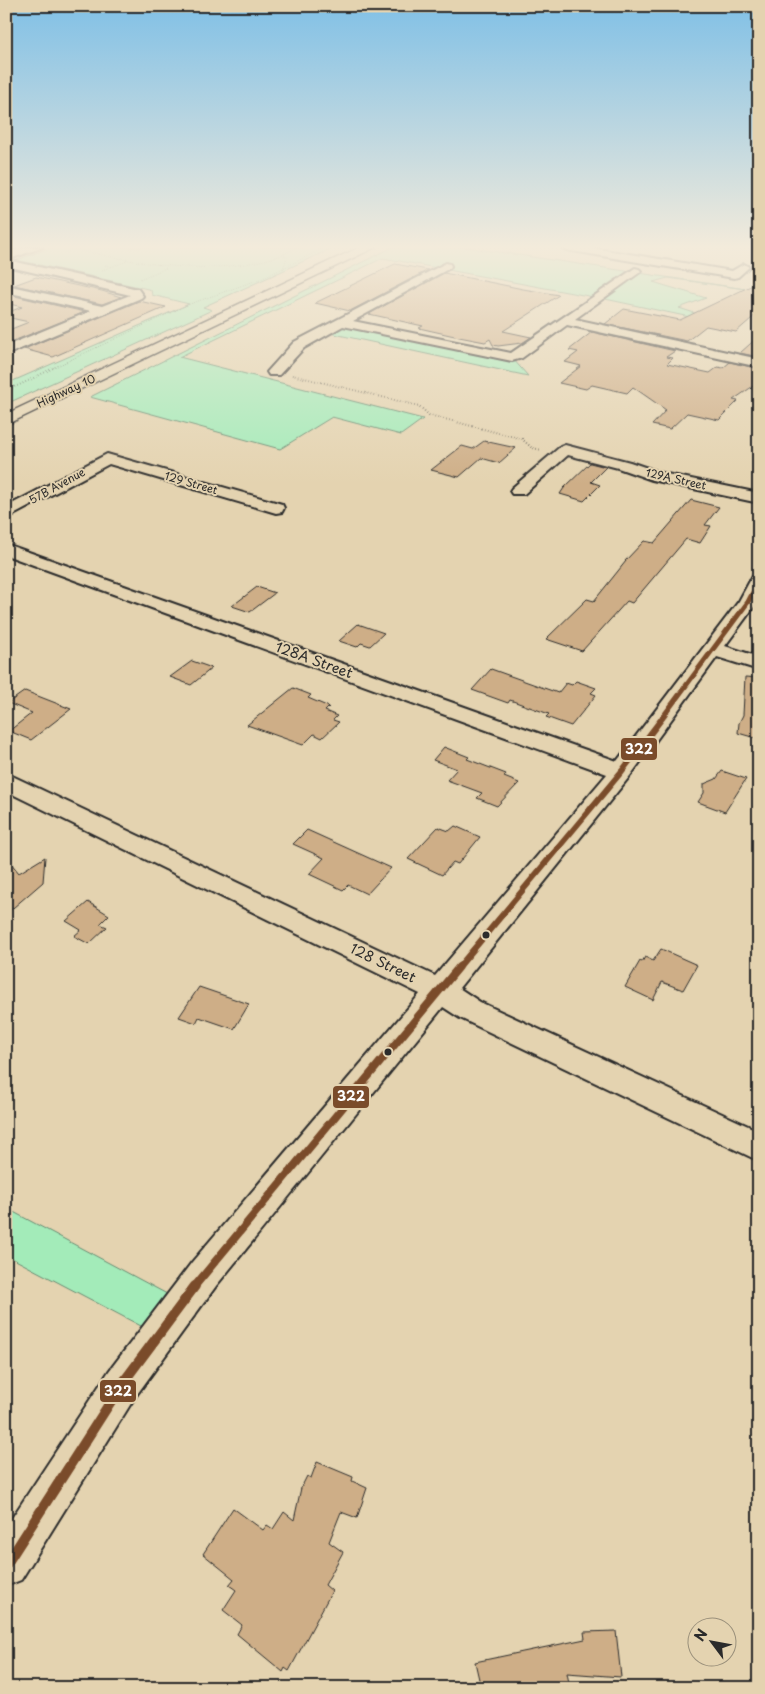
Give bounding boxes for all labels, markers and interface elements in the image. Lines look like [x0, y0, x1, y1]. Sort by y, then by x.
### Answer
street label: Highway 10 [34, 370, 98, 412]
street label: 57B Avenue [26, 463, 88, 508]
street label: 129A Street [644, 463, 709, 494]
street label: 129 Street [163, 467, 220, 498]
street label: 128A Street [273, 636, 356, 683]
line badge: 322 [620, 737, 658, 761]
text: 322 [625, 738, 653, 759]
unlabelled marker [481, 930, 491, 940]
street label: 128 Street [347, 938, 420, 988]
unlabelled marker [383, 1047, 393, 1057]
line badge: 322 [332, 1085, 370, 1109]
text: 322 [337, 1085, 365, 1106]
line badge: 322 [99, 1379, 137, 1403]
text: 322 [104, 1380, 132, 1401]
north arrow [688, 1616, 738, 1666]
text: N [689, 1625, 712, 1645]

